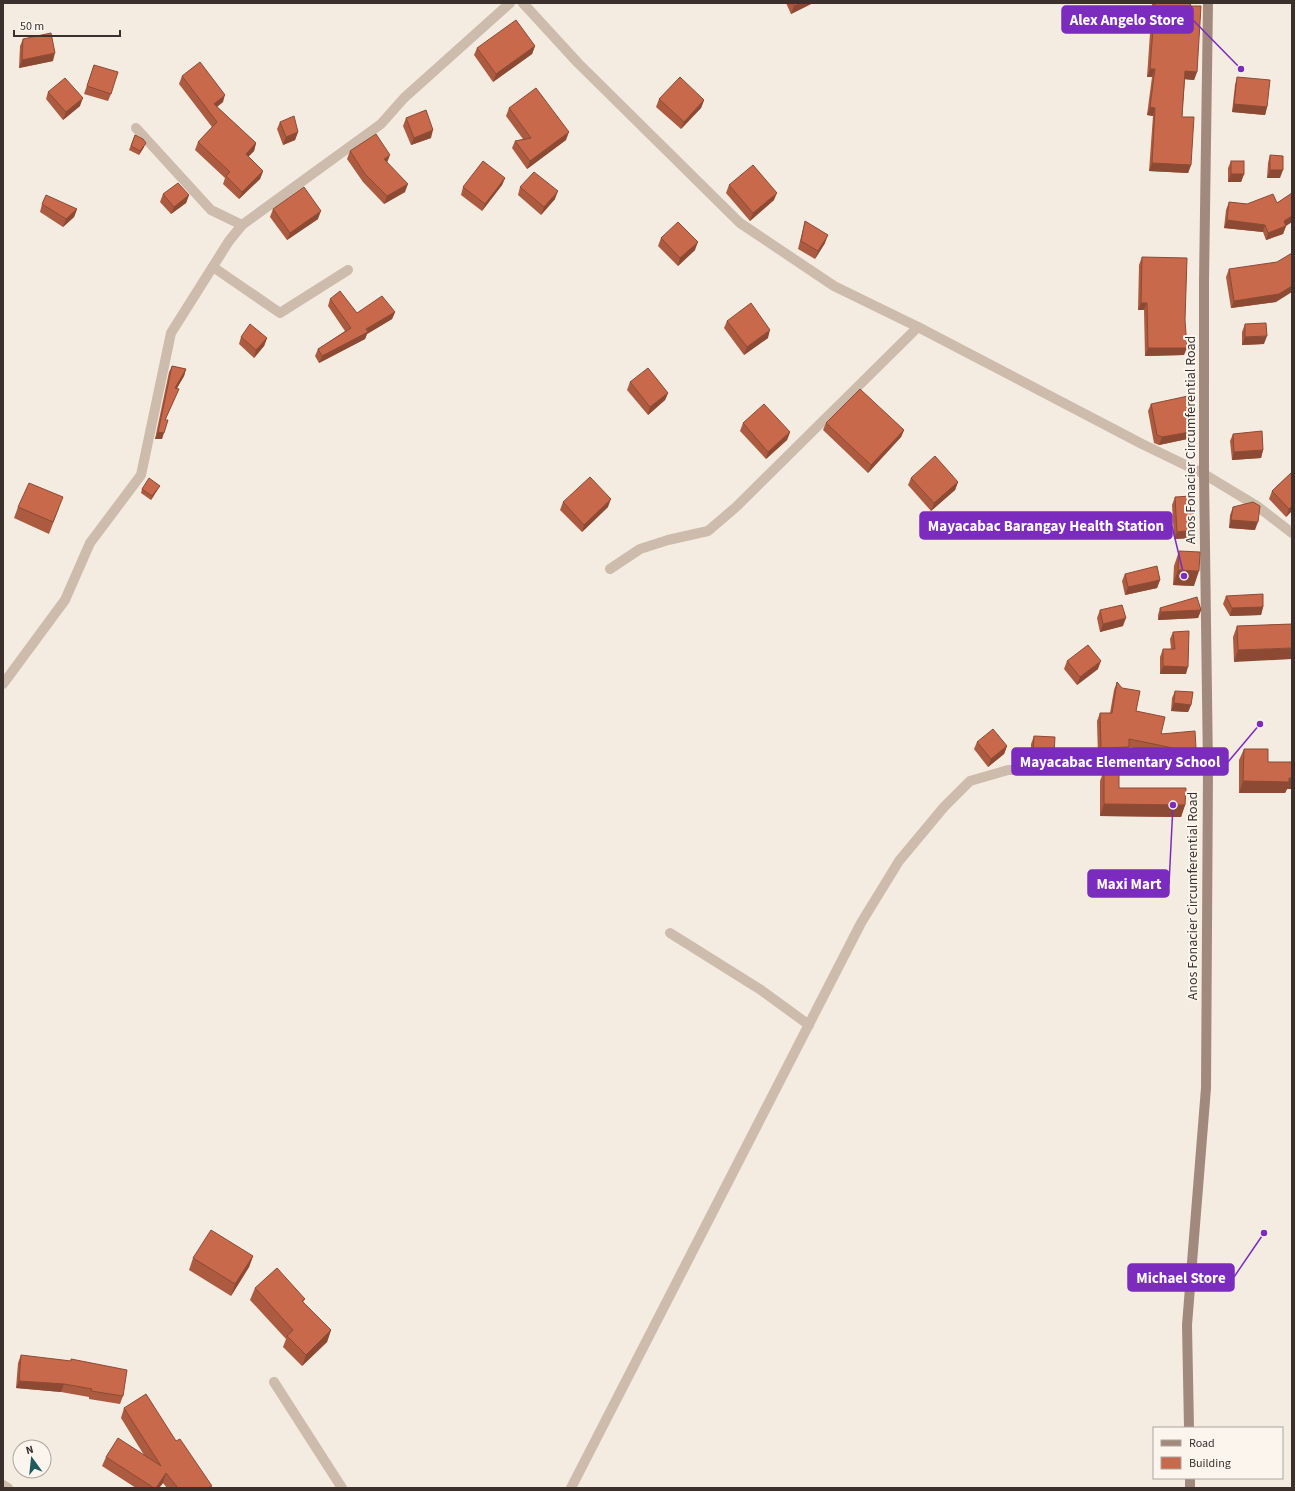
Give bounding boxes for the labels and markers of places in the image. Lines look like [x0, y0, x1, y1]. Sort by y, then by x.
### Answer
callout: Alex Angelo Store [1062, 6, 1193, 33]
callout: Mayacabac Barangay Health Station [920, 512, 1172, 539]
callout: Mayacabac Elementary School [1012, 748, 1228, 775]
callout: Maxi Mart [1088, 870, 1169, 897]
callout: Michael Store [1128, 1264, 1234, 1291]

